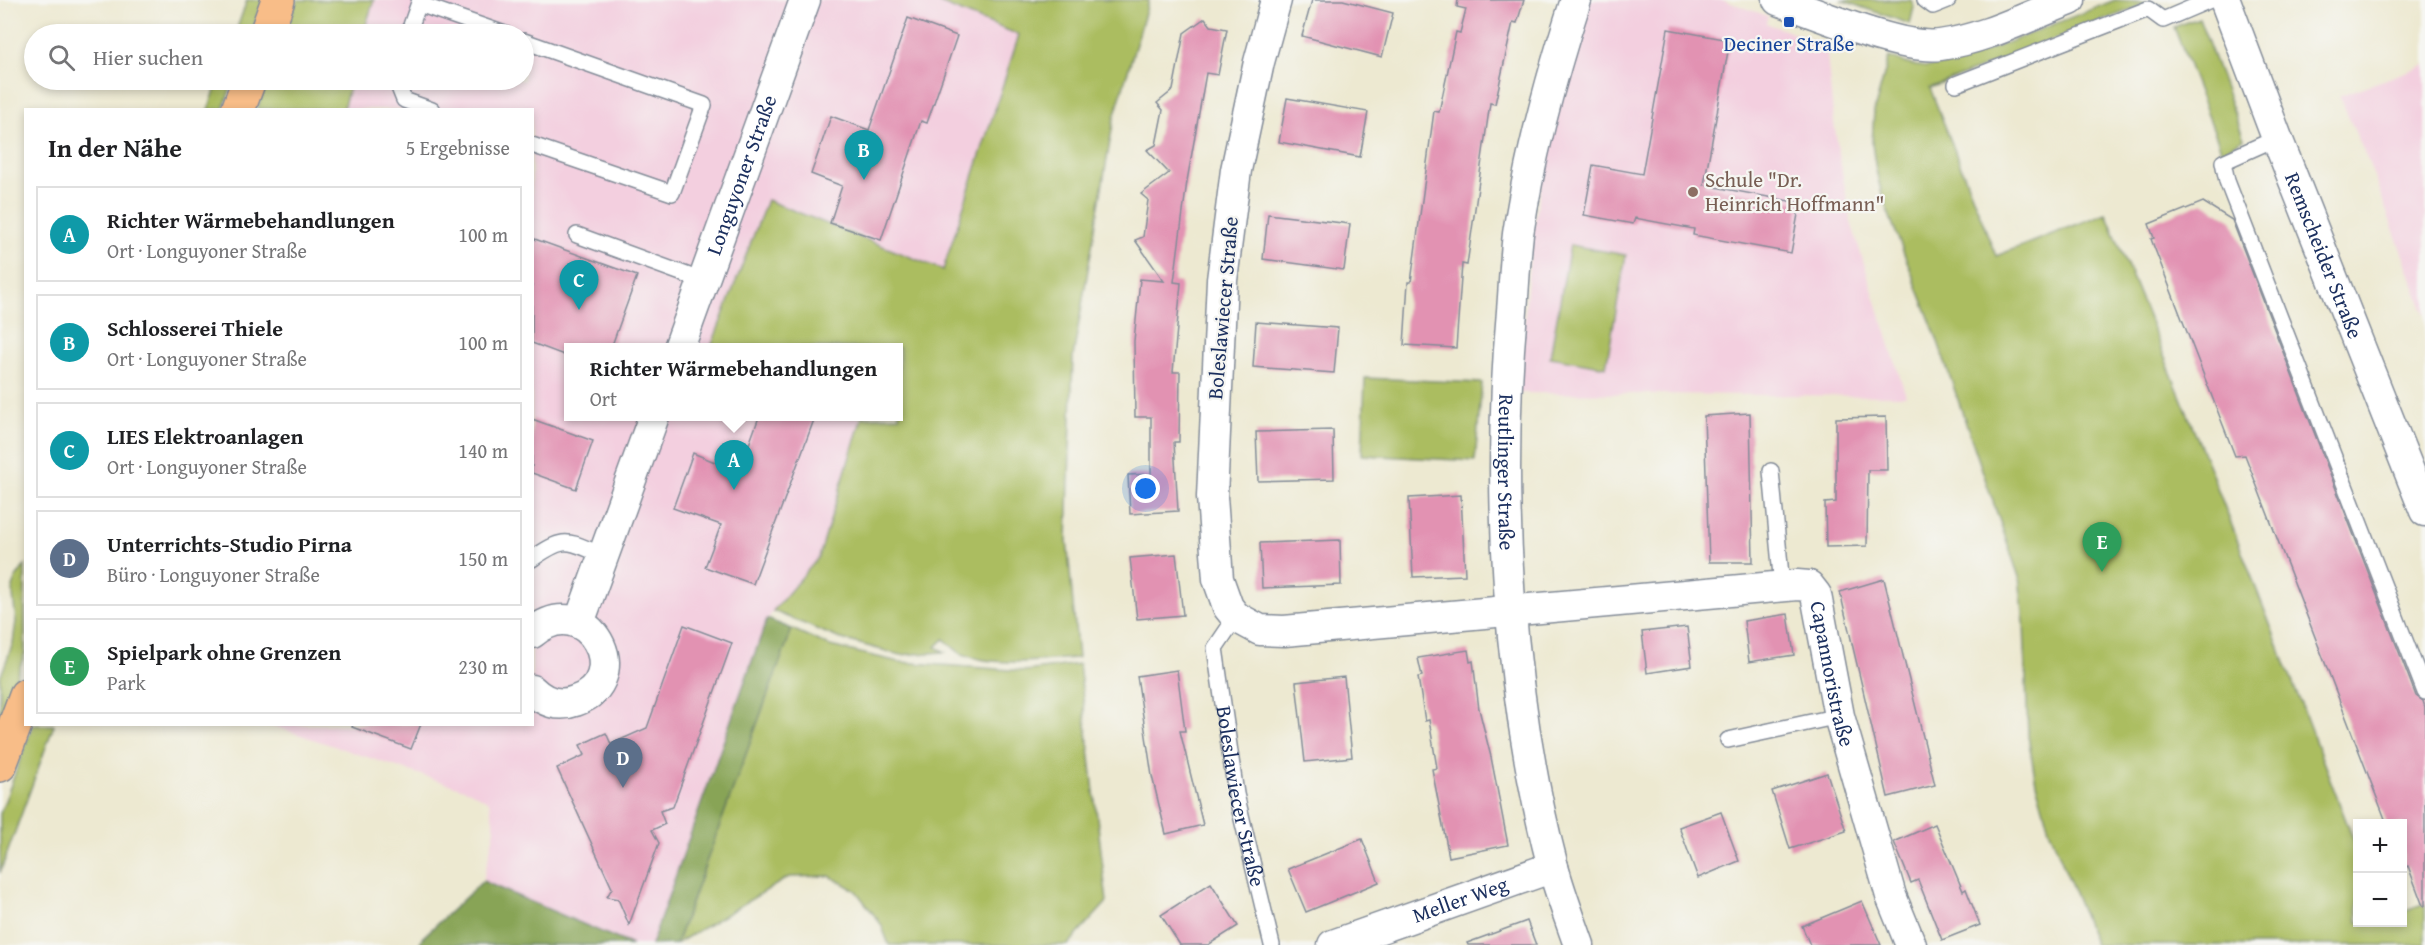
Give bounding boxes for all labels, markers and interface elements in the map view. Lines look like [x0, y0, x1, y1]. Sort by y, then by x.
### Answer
marker: Deciner Straße [1782, 15, 1796, 29]
search box [24, 24, 534, 90]
place label: Deciner Straße [1724, 28, 1855, 59]
icon: search [45, 41, 78, 74]
text: Hier suchen [93, 41, 203, 73]
street label: Longuyoner Straße [698, 90, 784, 259]
text: In der Nähe [48, 128, 182, 167]
pin: B [844, 130, 884, 180]
text: 5 Ergebnisse [406, 133, 510, 162]
place label: Schule "Dr. Heinrich Hoffmann" [1705, 164, 1884, 219]
street label: Remscheider Straße [2277, 168, 2371, 343]
marker: Schule "Dr. Heinrich Hoffmann" [1686, 185, 1700, 199]
text: Richter Wärmebehandlungen [107, 204, 395, 236]
street label: Boleslawiecer Straße [1199, 215, 1246, 401]
text: A [63, 220, 76, 249]
text: 100 m [458, 220, 508, 249]
text: Ort · Longuyoner Straße [107, 236, 307, 265]
pin: C [560, 260, 598, 310]
text: Schlosserei Thiele [107, 312, 283, 344]
text: B [63, 328, 76, 357]
text: 100 m [458, 328, 508, 357]
popup [564, 343, 903, 421]
text: Ort · Longuyoner Straße [107, 344, 307, 373]
text: Richter Wärmebehandlungen [590, 352, 877, 384]
text: Ort [590, 384, 617, 413]
street label: Reutlinger Straße [1490, 393, 1523, 551]
text: LIES Elektroanlagen [107, 420, 304, 452]
text: C [64, 436, 75, 465]
text: 140 m [458, 436, 508, 465]
pin: A [714, 440, 754, 490]
text: Ort · Longuyoner Straße [107, 452, 307, 481]
your location [1131, 474, 1160, 503]
pin: E [2082, 522, 2122, 572]
text: Unterrichts-Studio Pirna [107, 528, 352, 560]
text: D [63, 544, 76, 573]
text: 150 m [458, 544, 508, 573]
text: Büro · Longuyoner Straße [107, 560, 320, 589]
street label: Capannoristraße [1803, 599, 1863, 750]
text: Spielpark ohne Grenzen [107, 636, 341, 668]
text: E [64, 652, 75, 681]
text: 230 m [458, 652, 508, 681]
text: Park [107, 668, 146, 697]
street label: Boleslawiecer Straße [1209, 704, 1274, 890]
pin: D [604, 738, 642, 788]
map controls [2353, 819, 2407, 927]
button: + [2353, 819, 2407, 873]
street label: Meller Weg [1408, 868, 1513, 931]
button: − [2353, 873, 2407, 927]

